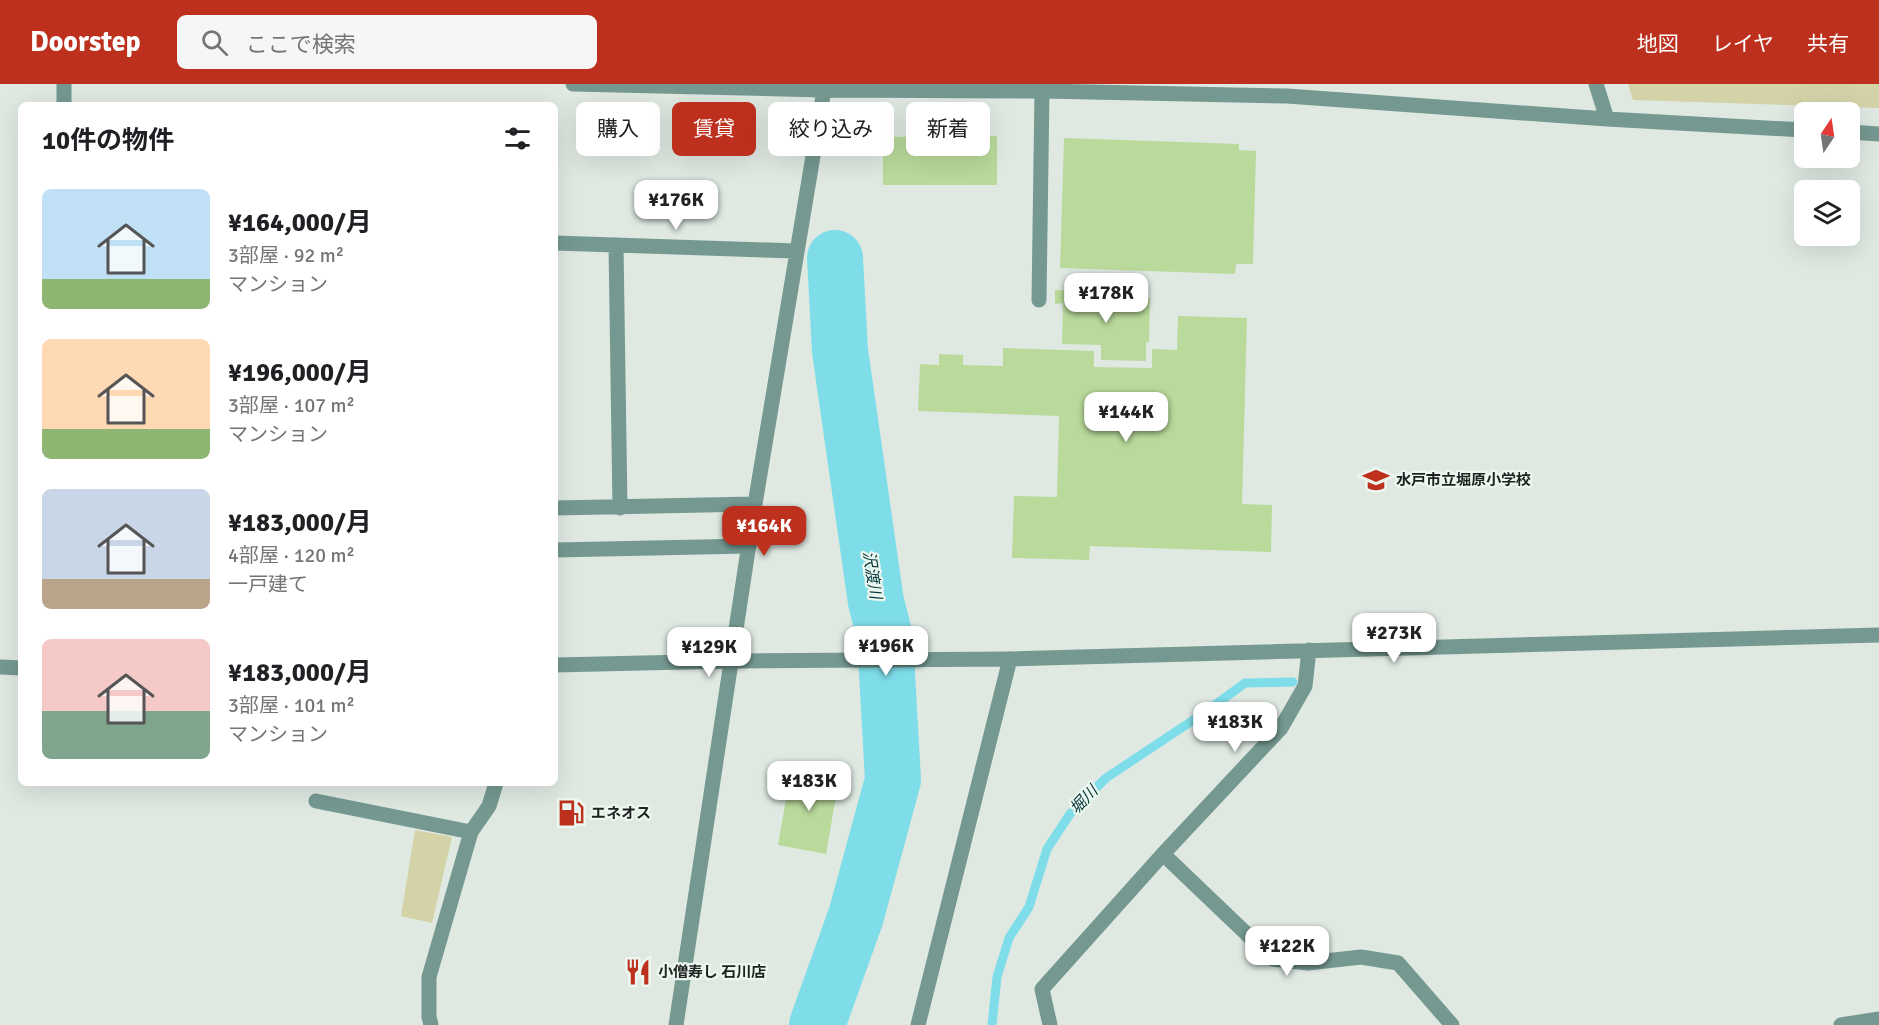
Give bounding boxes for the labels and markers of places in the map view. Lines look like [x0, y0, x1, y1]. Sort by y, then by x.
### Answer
pin: ¥176K [634, 180, 718, 231]
pin: ¥178K [1064, 273, 1148, 324]
pin: ¥144K [1084, 392, 1168, 443]
school or university icon: 水戸市立堀原小学校 [1361, 465, 1391, 495]
place label: 水戸市立堀原小学校 [1396, 471, 1531, 489]
pin: ¥164K [722, 506, 806, 557]
pin: ¥273K [1352, 613, 1436, 664]
pin: ¥196K [844, 626, 928, 677]
pin: ¥129K [667, 627, 751, 678]
pin: ¥183K [1193, 702, 1277, 753]
pin: ¥183K [767, 761, 851, 812]
fuel station icon: エネオス [556, 798, 586, 828]
place label: エネオス [591, 804, 651, 822]
pin: ¥122K [1245, 926, 1329, 977]
restaurant icon: 小僧寿し 石川店 [623, 957, 653, 987]
place label: 小僧寿し 石川店 [658, 963, 766, 981]

